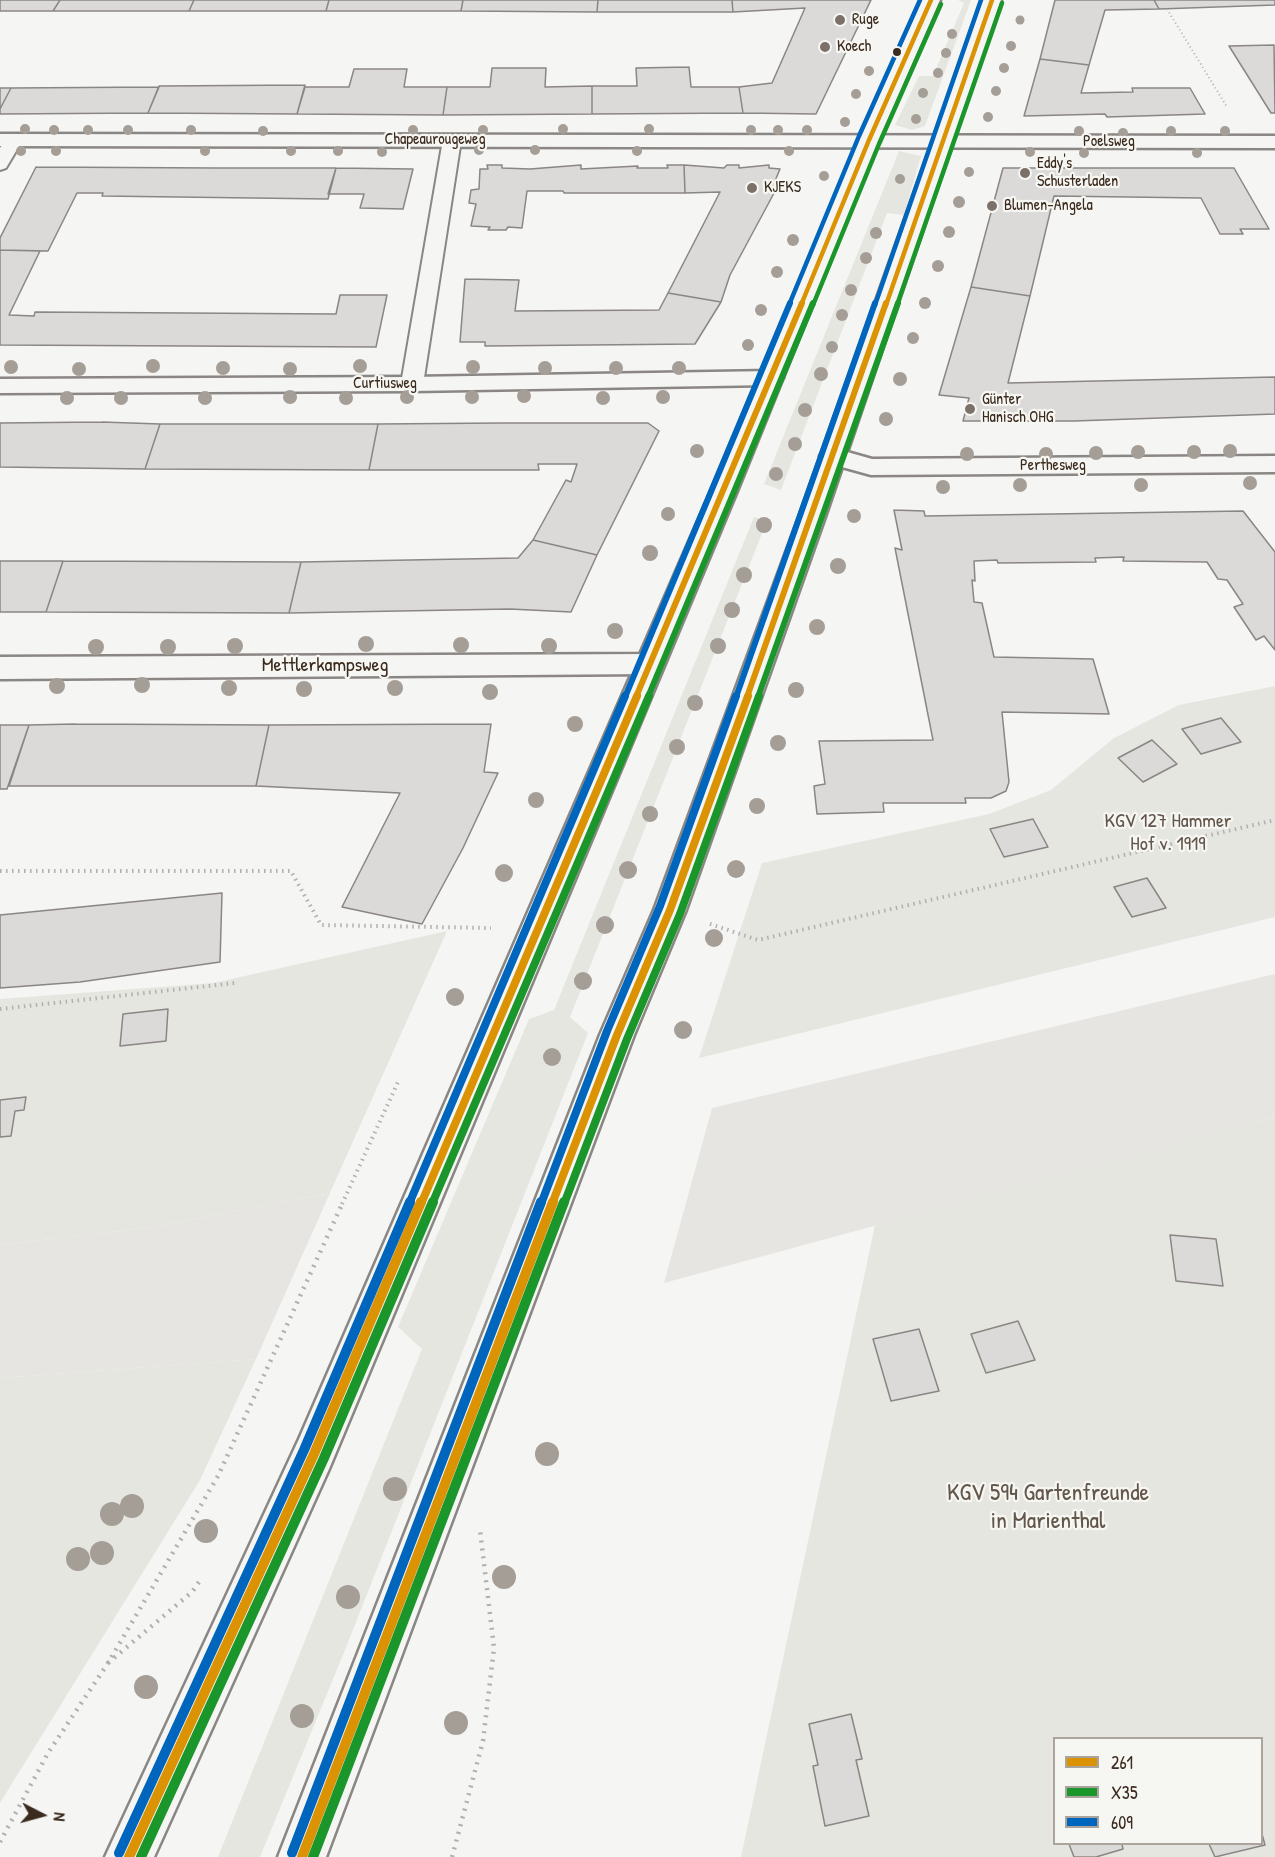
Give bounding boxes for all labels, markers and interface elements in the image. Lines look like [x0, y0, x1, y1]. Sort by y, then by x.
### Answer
place label: Ruge [852, 10, 879, 30]
marker: Ruge [833, 13, 847, 27]
place label: Koech [837, 37, 871, 57]
marker: Koech [818, 40, 832, 54]
unlabelled marker [891, 46, 903, 58]
street label: Chapeaurougeweg [384, 130, 486, 150]
street label: Poelsweg [1083, 132, 1135, 152]
place label: Eddy's Schusterladen [1037, 154, 1118, 192]
marker: Eddy's Schusterladen [1018, 166, 1032, 180]
place label: KJEKS [764, 178, 801, 198]
marker: KJEKS [745, 181, 759, 195]
place label: Blumen-Angela [1004, 196, 1093, 216]
marker: Blumen-Angela [985, 199, 999, 213]
street label: Curtiusweg [353, 374, 417, 394]
place label: Günter Hanisch OHG [982, 390, 1053, 428]
marker: Günter Hanisch OHG [963, 402, 977, 416]
street label: Perthesweg [1020, 456, 1086, 476]
street label: Mettlerkampsweg [262, 654, 388, 678]
park label: KGV 127 Hammer Hof v. 1919 [1104, 810, 1232, 857]
park label: KGV 594 Gartenfreunde in Marienthal [947, 1480, 1149, 1536]
legend [1053, 1737, 1263, 1845]
text: 261 [1111, 1750, 1133, 1775]
text: X35 [1111, 1780, 1138, 1805]
north arrow [12, 1785, 72, 1845]
text: 609 [1111, 1810, 1133, 1835]
text: N [49, 1811, 71, 1822]

